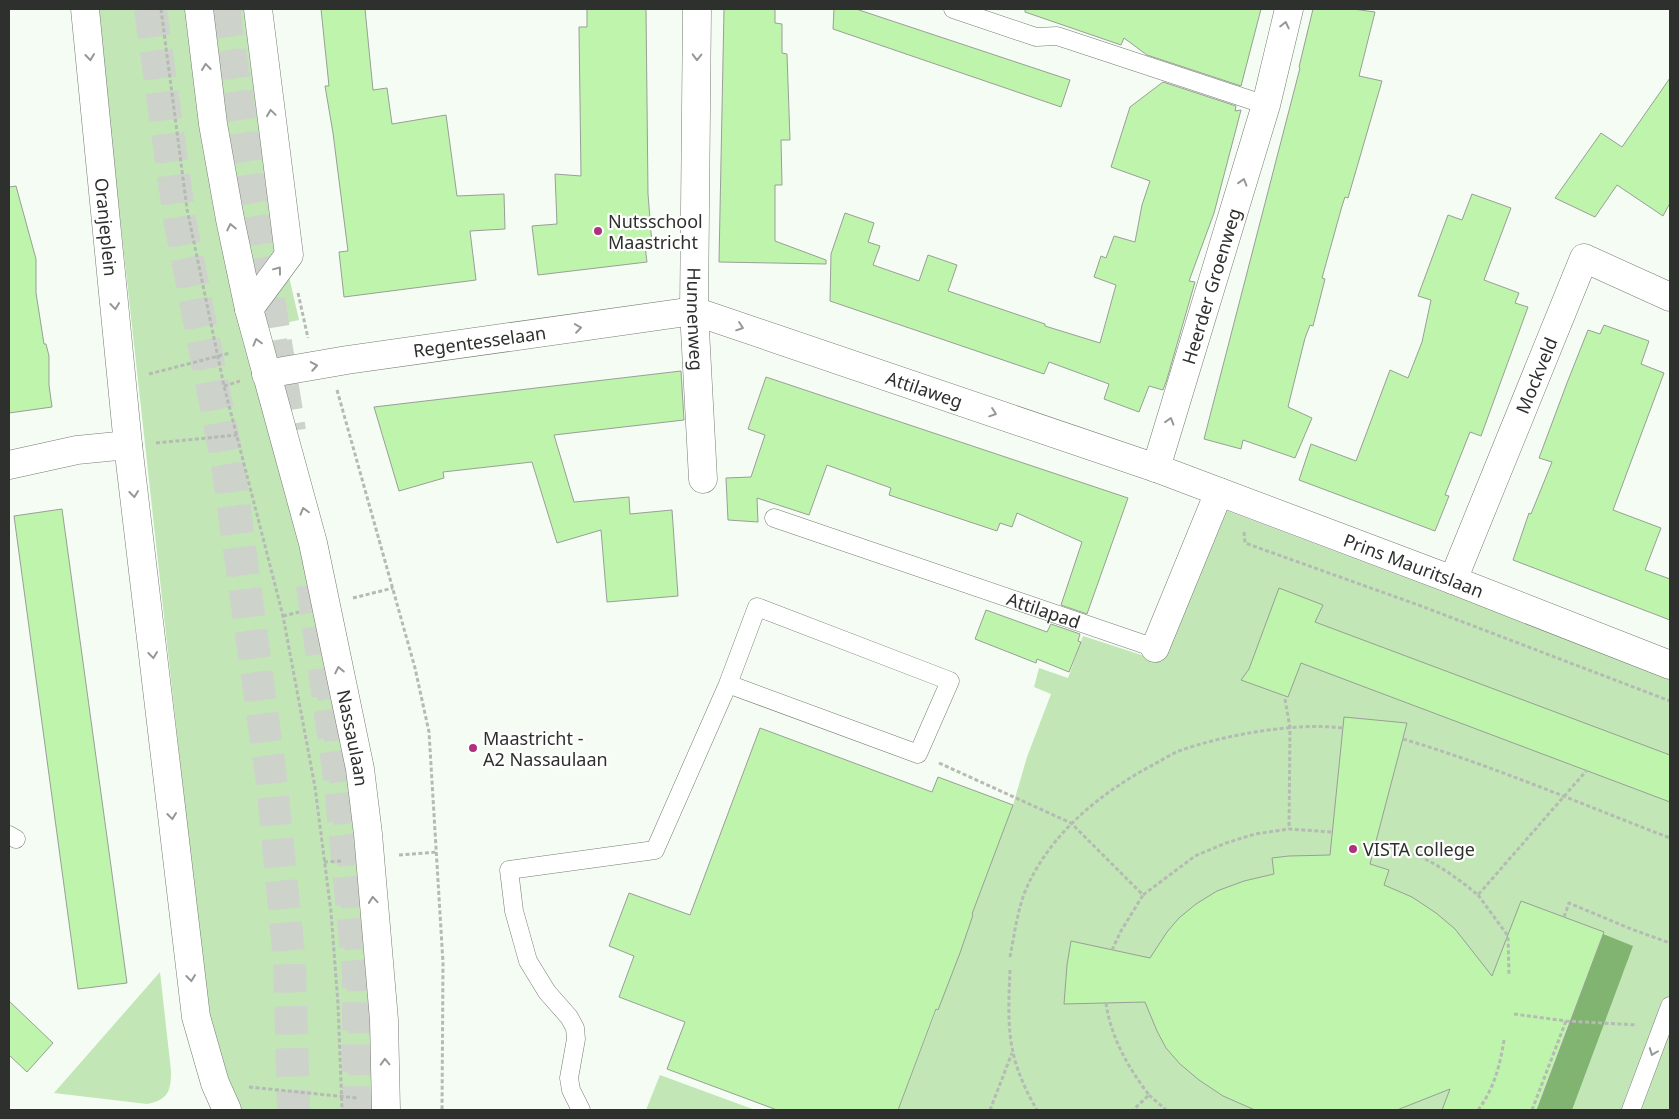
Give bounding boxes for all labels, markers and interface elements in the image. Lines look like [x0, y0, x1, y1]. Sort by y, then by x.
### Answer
one-way arrow [1279, 21, 1290, 30]
one-way arrow [84, 54, 95, 62]
one-way arrow [692, 54, 702, 62]
one-way arrow [201, 62, 212, 70]
one-way arrow [267, 108, 277, 117]
street label: Oranjeplein [90, 177, 123, 277]
one-way arrow [1237, 178, 1247, 187]
street label: Heerder Groenweg [1176, 205, 1246, 367]
place label: Nutsschool Maastricht [608, 209, 703, 254]
one-way arrow [227, 223, 237, 232]
marker: Nutsschool Maastricht [592, 225, 604, 237]
one-way arrow [272, 266, 281, 276]
street label: Hunnenweg [682, 267, 709, 371]
one-way arrow [109, 302, 120, 310]
street label: Regentesselaan [412, 320, 547, 363]
one-way arrow [735, 321, 744, 331]
one-way arrow [575, 323, 583, 334]
street label: Mockveld [1510, 333, 1563, 417]
one-way arrow [252, 337, 263, 346]
one-way arrow [309, 361, 318, 371]
street label: Attilaweg [883, 365, 966, 413]
one-way arrow [989, 407, 997, 417]
one-way arrow [1165, 418, 1175, 426]
one-way arrow [128, 490, 139, 498]
one-way arrow [300, 508, 310, 516]
street label: Prins Mauritslaan [1340, 528, 1487, 603]
street label: Attilapad [1004, 586, 1084, 634]
one-way arrow [147, 651, 158, 659]
one-way arrow [335, 665, 345, 674]
street label: Nassaulaan [332, 687, 374, 788]
place label: Maastricht - A2 Nassaulaan [483, 726, 608, 771]
marker: Maastricht - A2 Nassaulaan [467, 742, 479, 754]
one-way arrow [166, 813, 177, 821]
place label: VISTA college [1363, 837, 1475, 861]
marker: VISTA college [1347, 843, 1359, 855]
one-way arrow [368, 895, 379, 903]
one-way arrow [186, 973, 196, 982]
one-way arrow [1649, 1047, 1659, 1056]
one-way arrow [380, 1057, 391, 1065]

